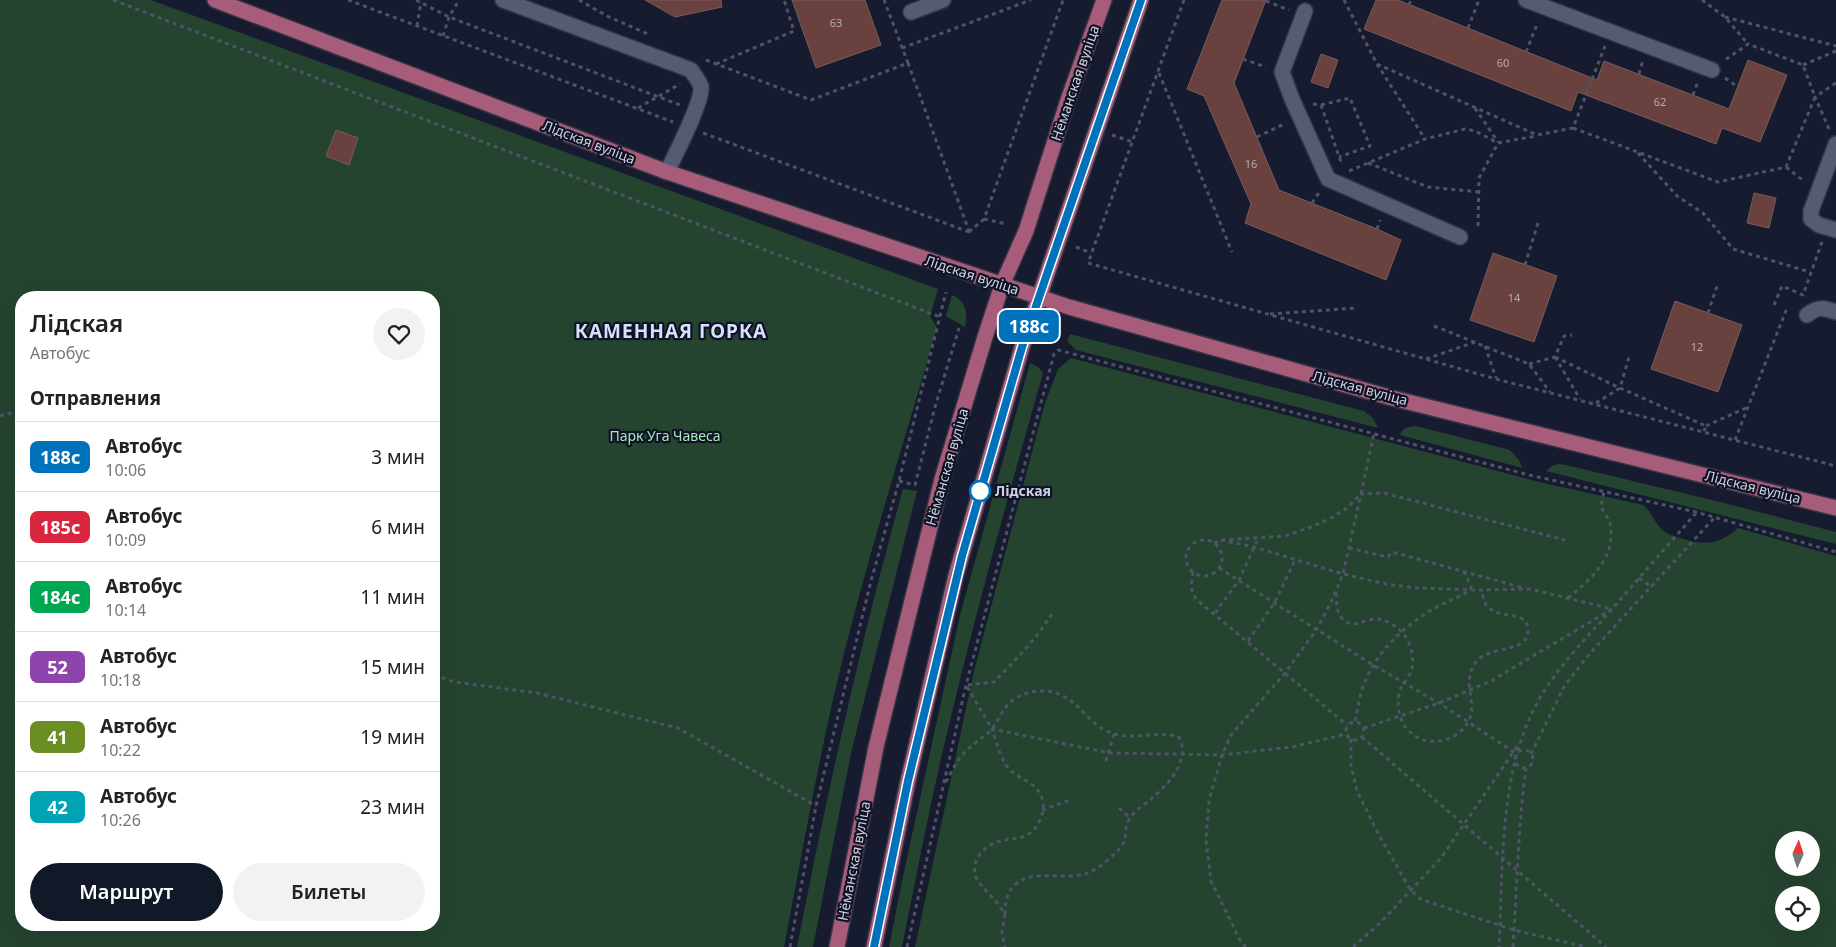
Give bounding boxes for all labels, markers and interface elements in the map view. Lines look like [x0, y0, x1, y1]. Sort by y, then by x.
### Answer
house number: 63 [830, 15, 842, 30]
street label: Нёманская вуліца [1046, 22, 1103, 143]
house number: 60 [1497, 55, 1509, 70]
house number: 62 [1654, 94, 1666, 109]
street label: Лідская вуліца [540, 115, 638, 168]
house number: 16 [1245, 156, 1257, 171]
street label: Лідская вуліца [923, 250, 1022, 299]
house number: 14 [1508, 290, 1521, 305]
text: Лідская [30, 306, 123, 339]
button: heart [373, 308, 425, 360]
line badge: 188с [994, 310, 1064, 342]
text: 188с [1009, 314, 1049, 338]
district label: КАМЕННАЯ ГОРКА [575, 318, 767, 344]
house number: 12 [1691, 339, 1703, 354]
text: Автобус [30, 342, 90, 364]
street label: Лідская вуліца [1310, 366, 1410, 409]
text: Отправления [30, 385, 161, 411]
street label: Нёманская вуліца [921, 406, 972, 528]
park label: Парк Уга Чавеса [609, 426, 721, 445]
text: Автобус [105, 433, 182, 459]
text: 3 мин [371, 444, 425, 470]
text: 188с [40, 445, 80, 469]
text: 10:06 [105, 459, 146, 481]
street label: Лідская вуліца [1703, 465, 1803, 508]
marker: Лідская [969, 480, 991, 502]
place label: Лідская [995, 481, 1051, 500]
text: Автобус [105, 503, 182, 529]
text: 6 мин [371, 514, 425, 540]
text: 185с [40, 515, 80, 539]
text: 10:09 [105, 529, 146, 551]
text: Автобус [105, 573, 182, 599]
text: 11 мин [360, 584, 425, 610]
text: 184с [40, 585, 80, 609]
text: 10:14 [105, 599, 146, 621]
text: Автобус [100, 643, 177, 669]
text: 15 мин [360, 654, 425, 680]
text: 52 [47, 655, 68, 679]
text: 10:18 [100, 669, 141, 691]
text: Автобус [100, 713, 177, 739]
text: 19 мин [360, 724, 425, 750]
text: 41 [47, 725, 68, 749]
text: 10:22 [100, 739, 141, 761]
text: Автобус [100, 783, 177, 809]
text: 23 мин [360, 794, 425, 820]
text: 42 [47, 795, 68, 819]
street label: Нёманская вуліца [833, 800, 874, 922]
text: 10:26 [100, 809, 141, 831]
north arrow [1775, 831, 1820, 876]
map controls [1775, 831, 1820, 931]
button: Маршрут [30, 863, 223, 921]
button: Билеты [233, 863, 425, 921]
button: locate [1775, 886, 1820, 931]

